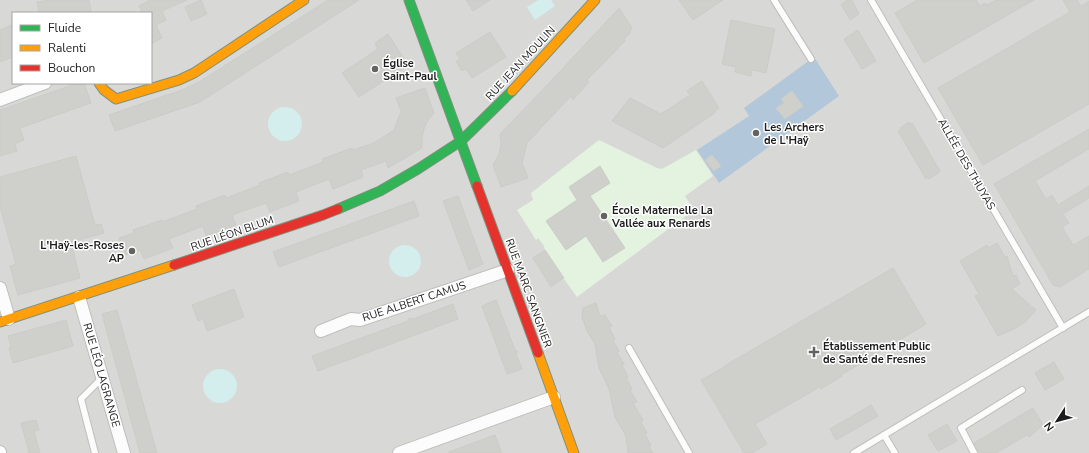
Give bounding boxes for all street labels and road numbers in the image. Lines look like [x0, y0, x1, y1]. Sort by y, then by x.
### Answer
street label: RUE JEAN MOULIN [482, 23, 559, 104]
street label: ALLÉE DES THUYAS [934, 115, 1000, 213]
street label: RUE LÉON BLUM [188, 211, 276, 255]
street label: RUE MARC SANGNIER [502, 236, 555, 350]
street label: RUE ALBERT CAMUS [360, 278, 468, 325]
street label: RUE LÉO LAGRANGE [79, 321, 125, 429]

